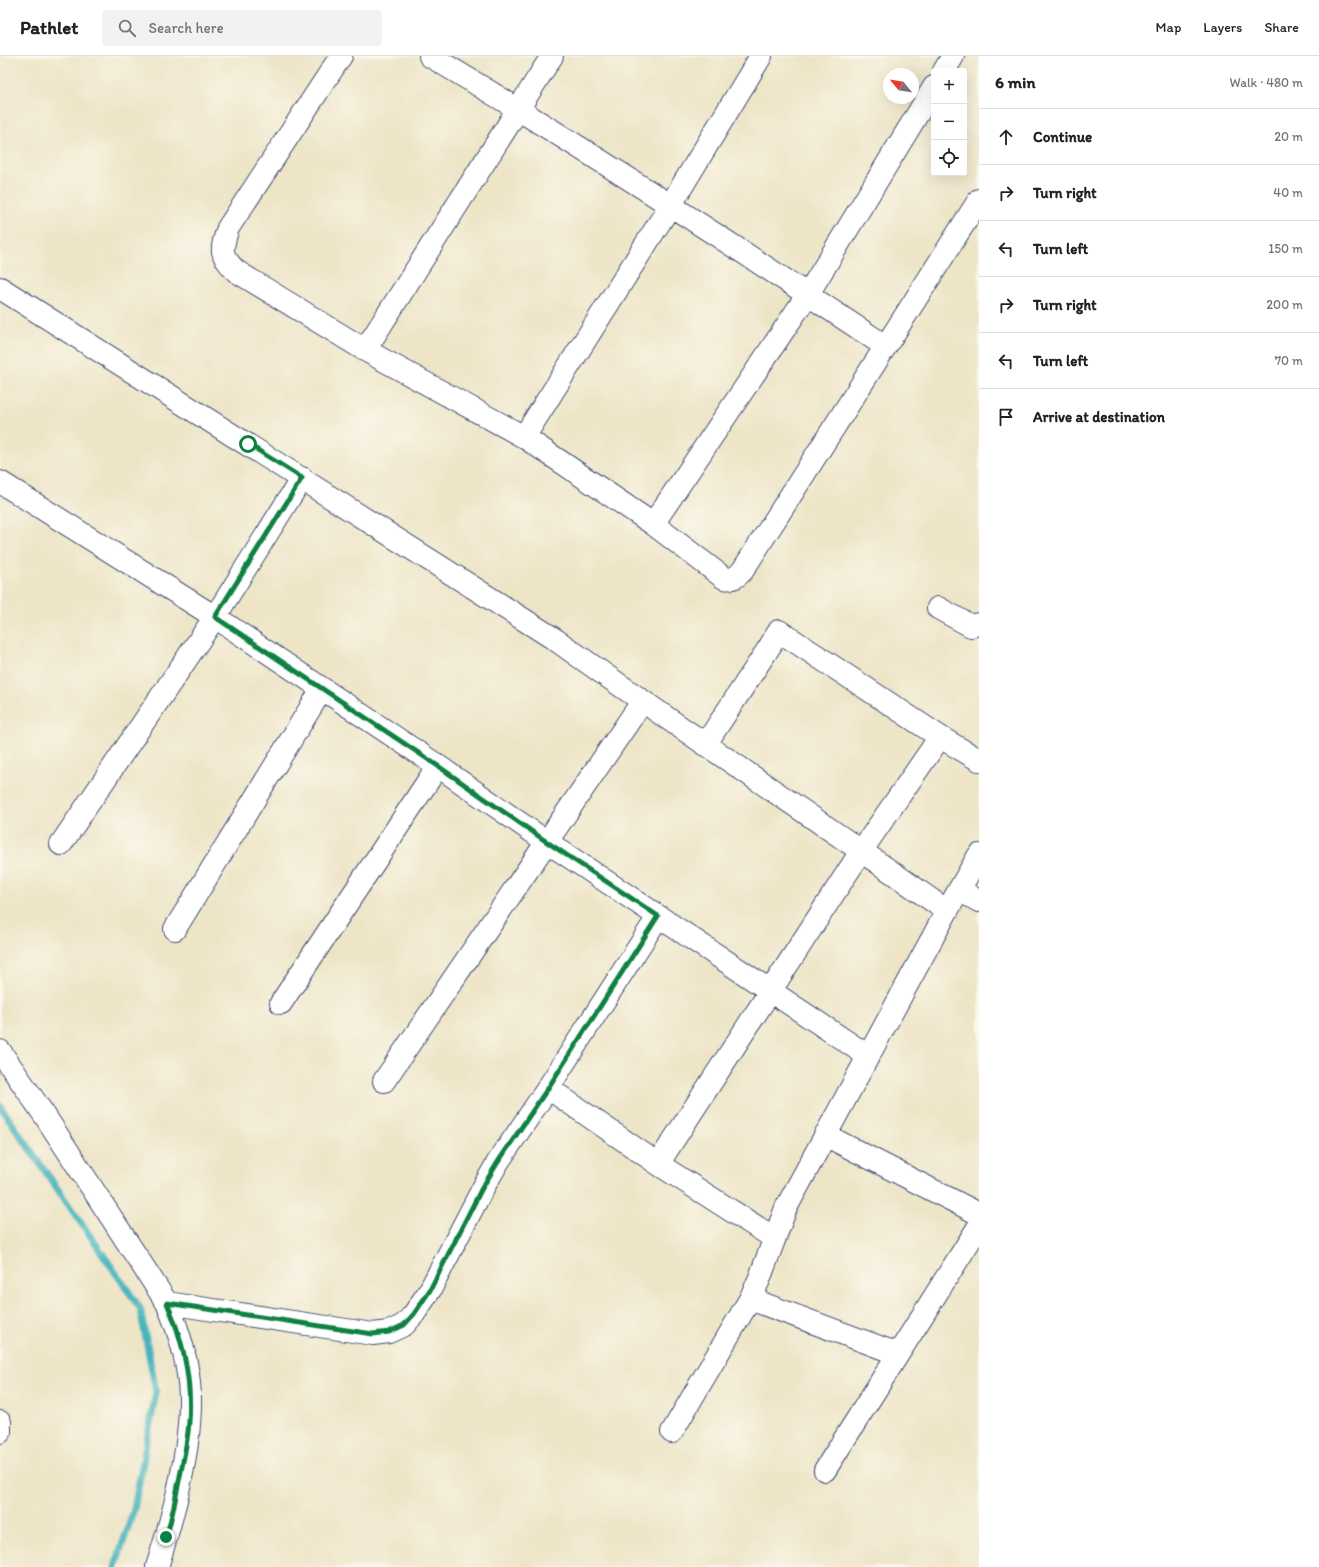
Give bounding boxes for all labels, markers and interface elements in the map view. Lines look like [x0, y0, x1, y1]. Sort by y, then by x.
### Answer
search box [102, 10, 382, 46]
text: Pathlet [20, 16, 78, 39]
icon: search [116, 17, 138, 39]
text: Search here [148, 19, 224, 37]
text: Map [1156, 19, 1181, 36]
text: Layers [1203, 19, 1242, 36]
text: Share [1264, 19, 1299, 36]
north arrow [883, 68, 919, 104]
map controls [931, 68, 967, 176]
button: + [931, 68, 967, 104]
text: 6 min [995, 72, 1036, 92]
text: Walk · 480 m [1229, 75, 1303, 90]
button: − [931, 104, 967, 140]
icon: ahead [995, 126, 1017, 148]
text: Continue [1033, 128, 1092, 146]
text: 20 m [1274, 129, 1303, 144]
button: locate [931, 140, 967, 176]
icon: right [995, 182, 1017, 204]
text: Turn right [1033, 184, 1097, 202]
text: 40 m [1273, 185, 1303, 200]
icon: left [995, 238, 1017, 260]
text: Turn left [1033, 240, 1088, 258]
text: 150 m [1268, 241, 1303, 256]
icon: right [995, 294, 1017, 316]
text: Turn right [1033, 296, 1097, 314]
text: 200 m [1266, 297, 1303, 312]
icon: left [995, 350, 1017, 372]
text: Turn left [1033, 352, 1088, 370]
text: 70 m [1275, 353, 1303, 368]
icon: arrive [995, 406, 1017, 428]
text: Arrive at destination [1033, 408, 1165, 426]
route start [239, 435, 257, 453]
route end [157, 1528, 175, 1546]

